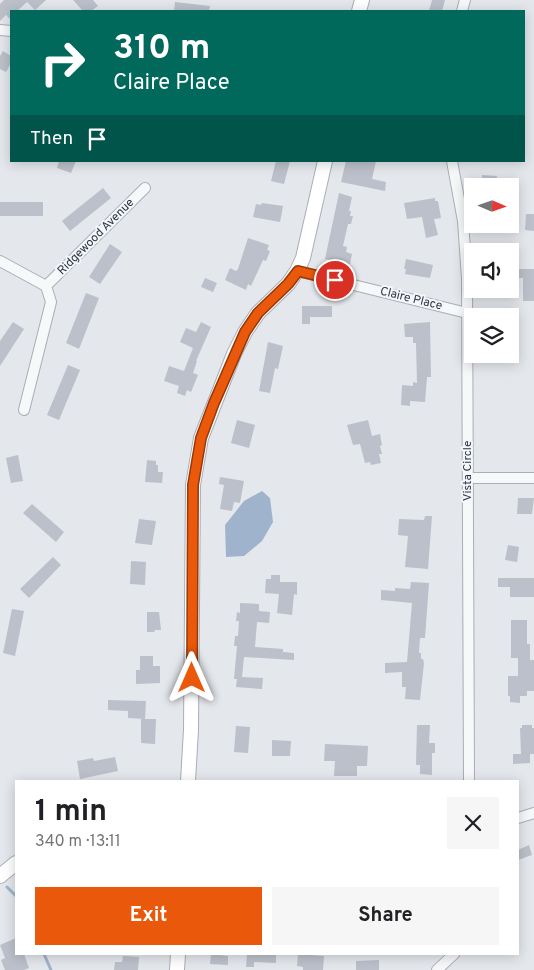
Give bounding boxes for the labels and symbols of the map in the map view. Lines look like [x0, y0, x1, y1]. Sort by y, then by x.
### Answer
north arrow [464, 178, 519, 232]
street label: Ridgewood Avenue [54, 195, 138, 279]
pin [314, 259, 356, 301]
street label: Claire Place [378, 284, 444, 314]
street label: Vista Circle [460, 441, 476, 501]
position arrow [165, 651, 217, 703]

